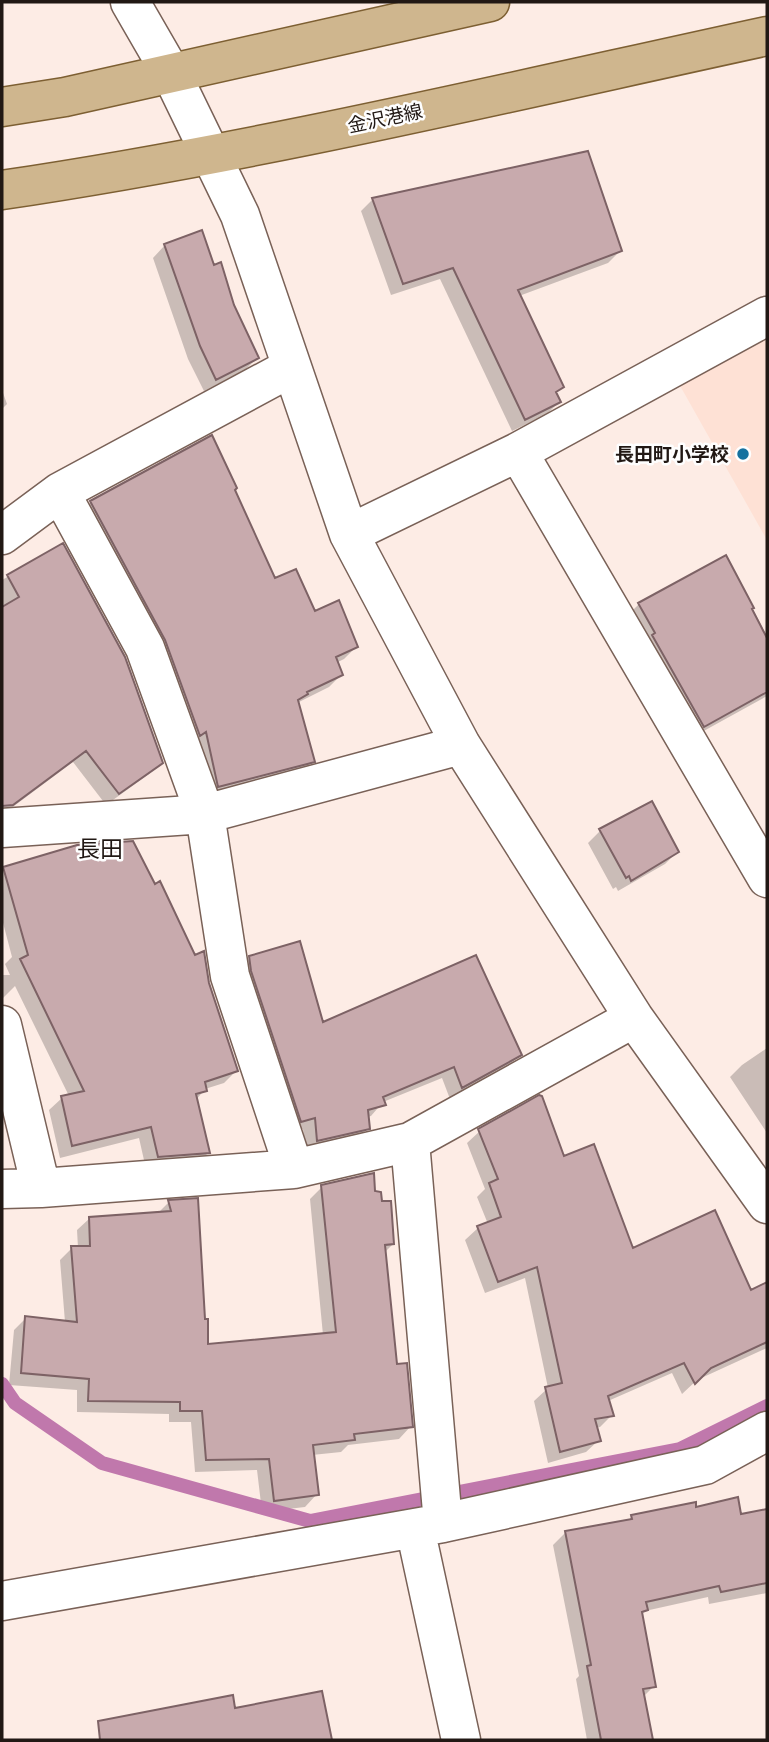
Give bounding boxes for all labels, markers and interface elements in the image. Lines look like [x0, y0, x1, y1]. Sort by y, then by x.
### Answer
street label: 金沢港線 [346, 99, 424, 137]
place label: 長田町小学校 [615, 443, 729, 465]
marker: 長田町小学校 [735, 446, 751, 462]
district label: 長田 [77, 836, 123, 861]

